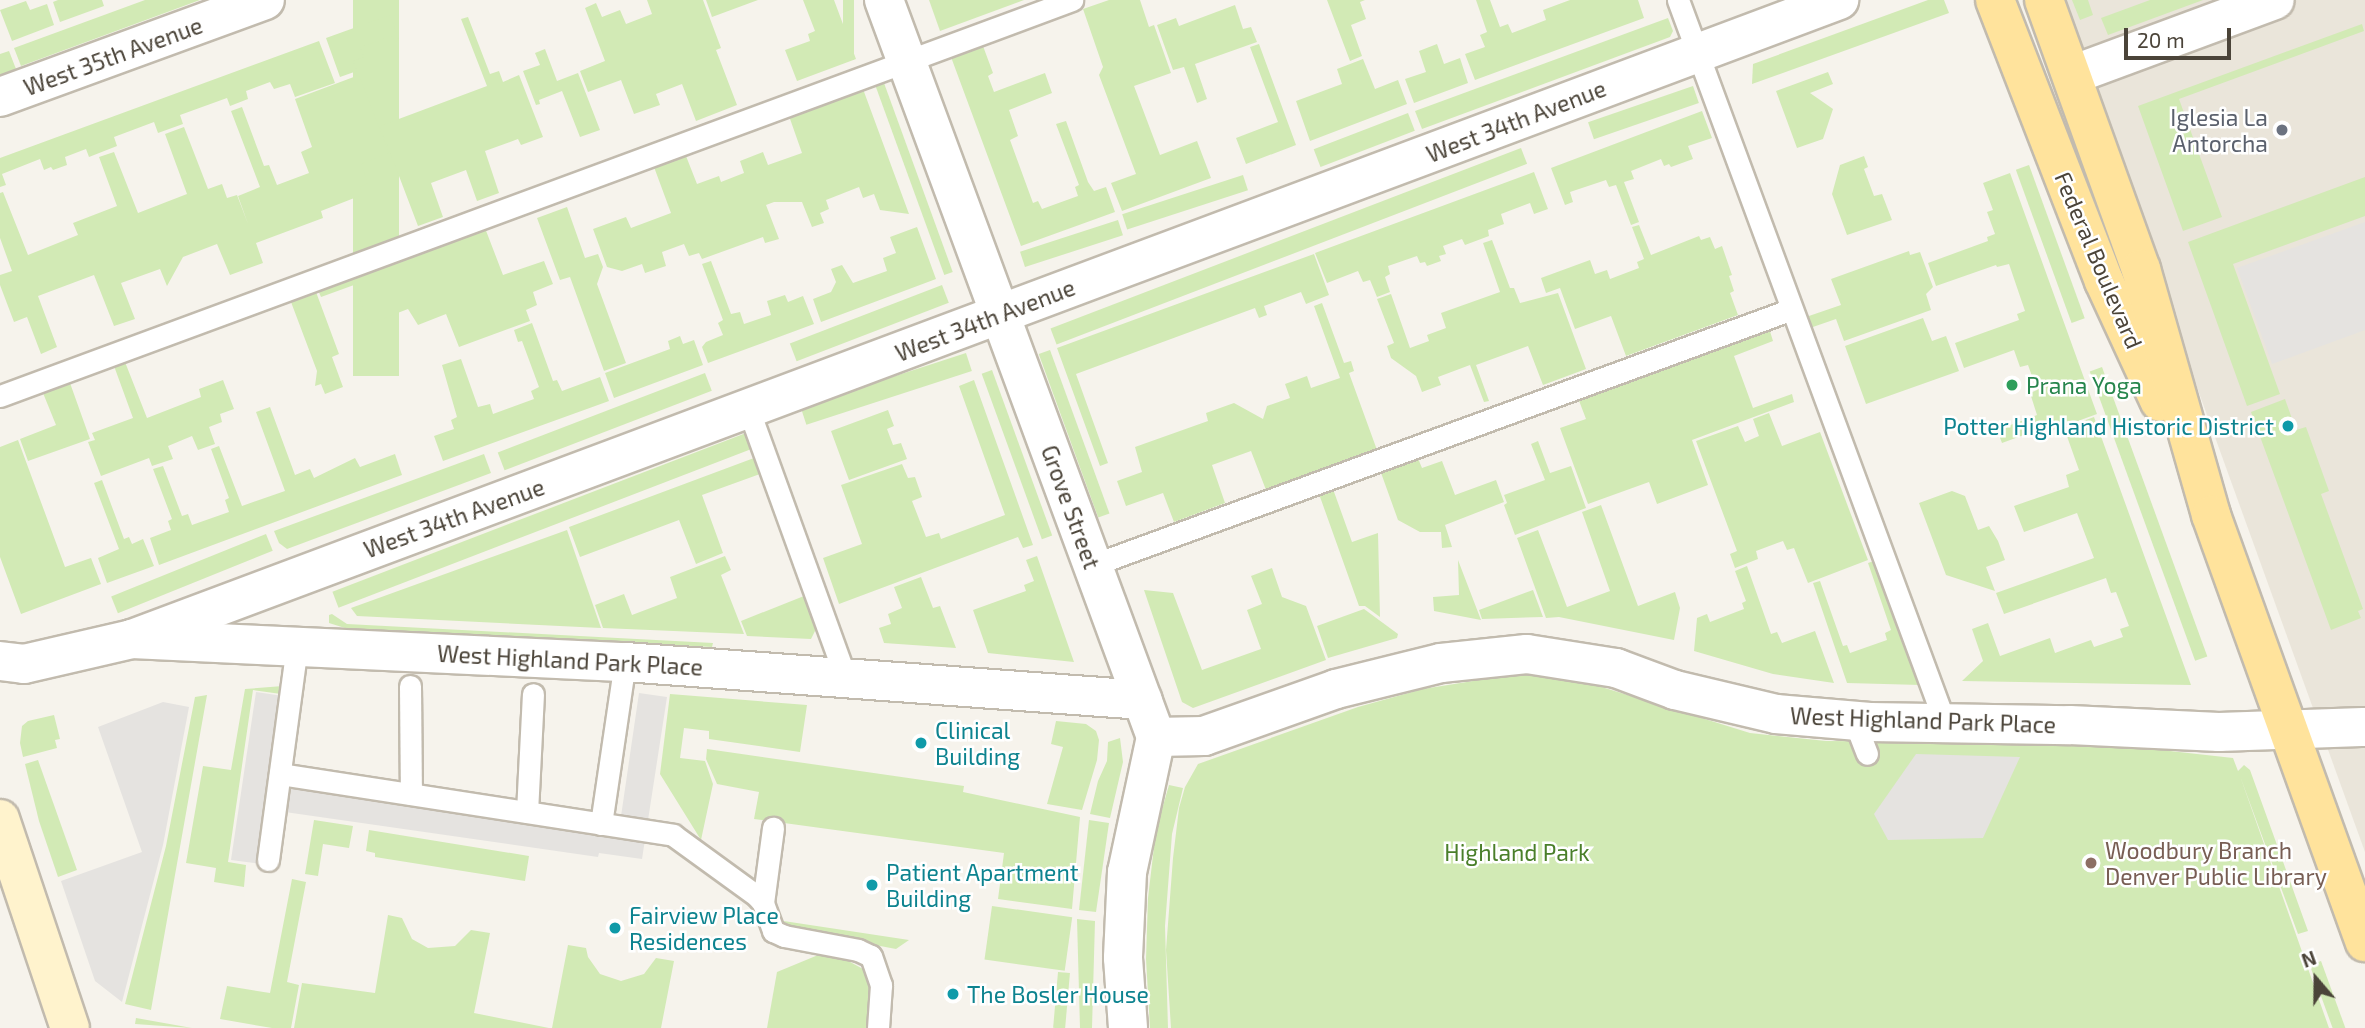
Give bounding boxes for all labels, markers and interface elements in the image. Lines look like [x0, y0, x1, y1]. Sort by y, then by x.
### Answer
street label: West 35th Avenue [20, 11, 206, 101]
scale bar [2127, 14, 2234, 58]
text: 20 m [2137, 27, 2185, 52]
street label: West 34th Avenue [1422, 74, 1610, 168]
place label: Iglesia La Antorcha [2170, 103, 2268, 157]
marker: Iglesia La Antorcha [2274, 122, 2290, 138]
street label: Federal Boulevard [2049, 167, 2149, 353]
street label: West 34th Avenue [891, 273, 1079, 367]
place label: Prana Yoga [2026, 371, 2143, 399]
marker: Prana Yoga [2004, 377, 2020, 393]
place label: Potter Highland Historic District [1943, 412, 2274, 440]
marker: Potter Highland Historic District [2280, 418, 2296, 434]
street label: Grove Street [1036, 441, 1106, 573]
street label: West 34th Avenue [360, 472, 548, 564]
street label: West Highland Park Place [436, 639, 704, 681]
street label: West Highland Park Place [1789, 702, 2057, 738]
place label: Clinical Building [935, 716, 1020, 770]
marker: Clinical Building [913, 735, 929, 751]
place label: Woodbury Branch Denver Public Library [2105, 836, 2327, 890]
park label: Highland Park [1444, 838, 1590, 866]
marker: Woodbury Branch Denver Public Library [2083, 855, 2099, 871]
place label: Patient Apartment Building [886, 858, 1079, 912]
marker: Patient Apartment Building [864, 877, 880, 893]
place label: Fairview Place Residences [629, 901, 779, 955]
marker: Fairview Place Residences [607, 920, 623, 936]
north arrow [2281, 944, 2351, 1014]
text: N [2298, 946, 2319, 972]
place label: The Bosler House [967, 980, 1149, 1008]
marker: The Bosler House [945, 986, 961, 1002]

